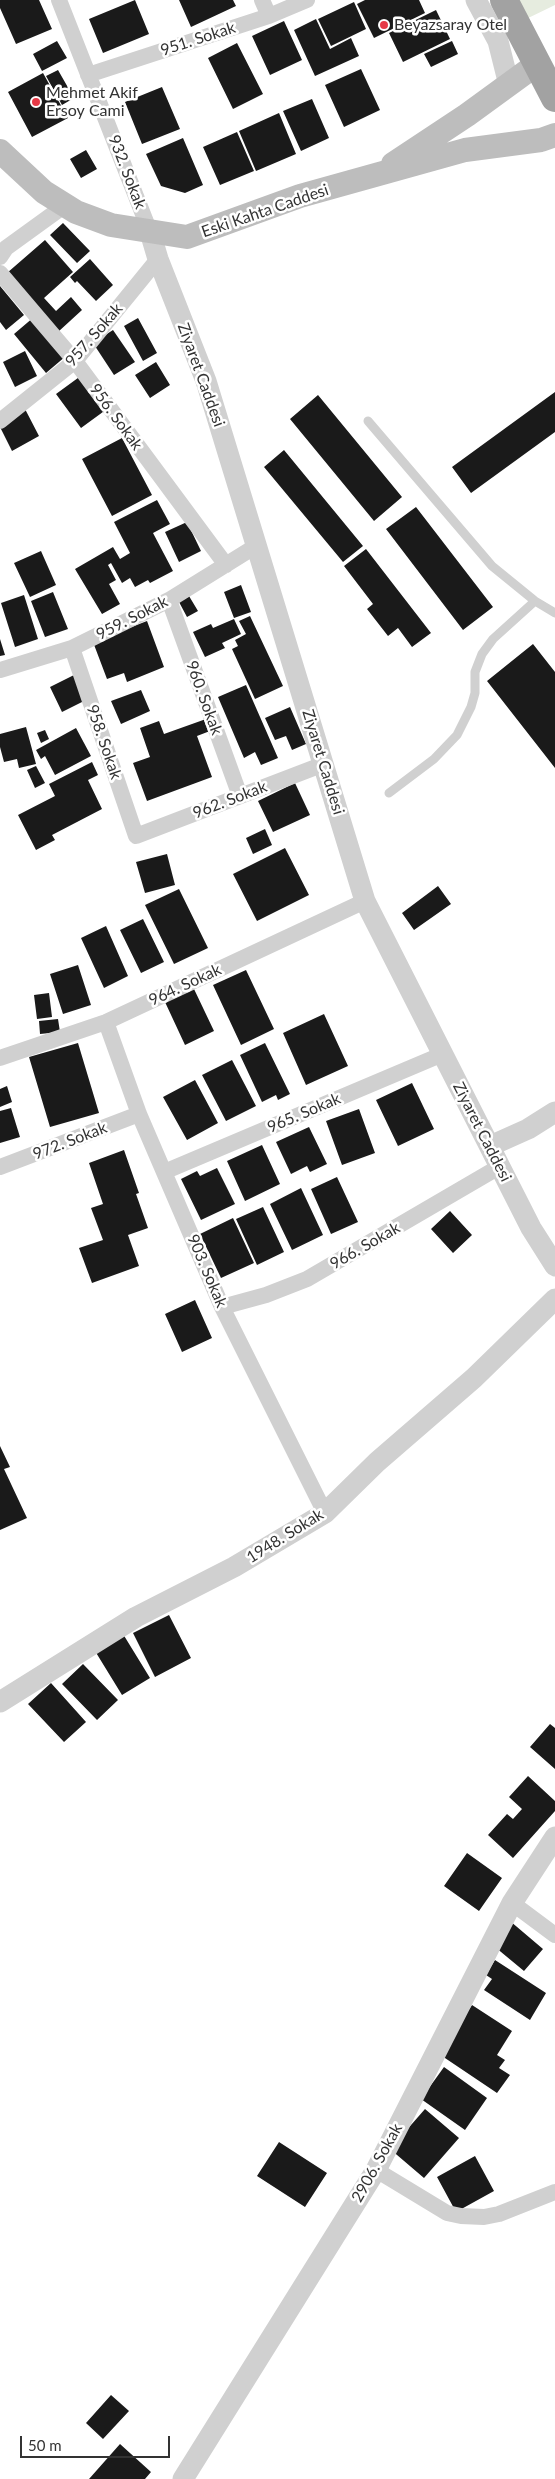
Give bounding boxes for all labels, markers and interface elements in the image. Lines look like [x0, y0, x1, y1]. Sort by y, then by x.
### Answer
place label: Beyazsaray Otel [394, 15, 507, 35]
street label: 951. Sokak [158, 18, 238, 60]
marker: Beyazsaray Otel [378, 19, 390, 31]
place label: Mehmet Akif Ersoy Cami [46, 83, 138, 121]
marker: Mehmet Akif Ersoy Cami [30, 96, 42, 108]
street label: 932. Sokak [104, 132, 150, 212]
street label: Eski Kahta Caddesi [199, 180, 331, 242]
street label: 957. Sokak [61, 299, 127, 371]
street label: Ziyaret Caddesi [173, 321, 229, 429]
street label: 956. Sokak [85, 380, 147, 454]
street label: 959. Sokak [93, 592, 171, 644]
street label: 960. Sokak [182, 658, 226, 738]
street label: 958. Sokak [82, 702, 126, 782]
street label: Ziyaret Caddesi [298, 707, 348, 817]
street label: 962. Sokak [190, 777, 270, 823]
street label: 964. Sokak [146, 960, 224, 1010]
street label: Ziyaret Caddesi [449, 1079, 515, 1185]
street label: 965. Sokak [265, 1089, 343, 1137]
street label: 972. Sokak [30, 1118, 110, 1164]
street label: 966. Sokak [327, 1218, 403, 1274]
street label: 903. Sokak [183, 1232, 231, 1310]
street label: 1948. Sokak [243, 1505, 327, 1567]
street label: 2906. Sokak [348, 2120, 406, 2206]
scale bar [22, 2426, 172, 2458]
text: 50 m [28, 2436, 62, 2454]

